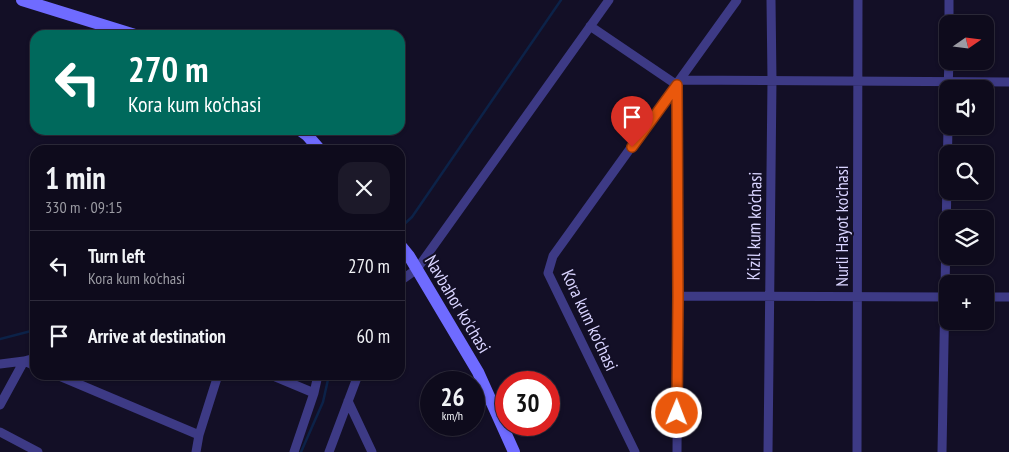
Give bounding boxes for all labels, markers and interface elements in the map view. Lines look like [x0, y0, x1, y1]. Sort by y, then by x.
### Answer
north arrow [939, 15, 994, 70]
map controls [939, 15, 994, 330]
text: 270 m [128, 46, 209, 92]
icon: left [45, 50, 110, 115]
button: sound [939, 80, 994, 135]
text: Kora kum ko'chasi [128, 90, 262, 118]
pin [611, 96, 653, 147]
icon: arrive [618, 103, 646, 131]
button: search [939, 145, 994, 200]
text: 1 min [45, 158, 106, 197]
button: close [338, 162, 390, 214]
street label: Nurli Hayot ko'chasi [830, 165, 853, 287]
street label: Kizil kum ko'chasi [742, 172, 766, 280]
text: 330 m · 09:15 [45, 197, 123, 217]
button: layers [939, 210, 994, 265]
text: Turn left [88, 244, 145, 268]
street label: Navbahor ko'chasi [420, 251, 496, 357]
icon: left [45, 252, 73, 280]
text: 270 m [348, 254, 390, 278]
street label: Kora kum ko'chasi [556, 266, 624, 374]
text: Kora kum ko'chasi [88, 268, 185, 288]
button: + [939, 275, 994, 330]
icon: arrive [45, 322, 73, 350]
text: Arrive at destination [88, 324, 226, 348]
text: 60 m [357, 324, 390, 348]
speed limit sign: 30 [495, 371, 560, 436]
text: 26 [441, 381, 464, 413]
position arrow [650, 386, 702, 438]
text: km/h [442, 408, 463, 423]

